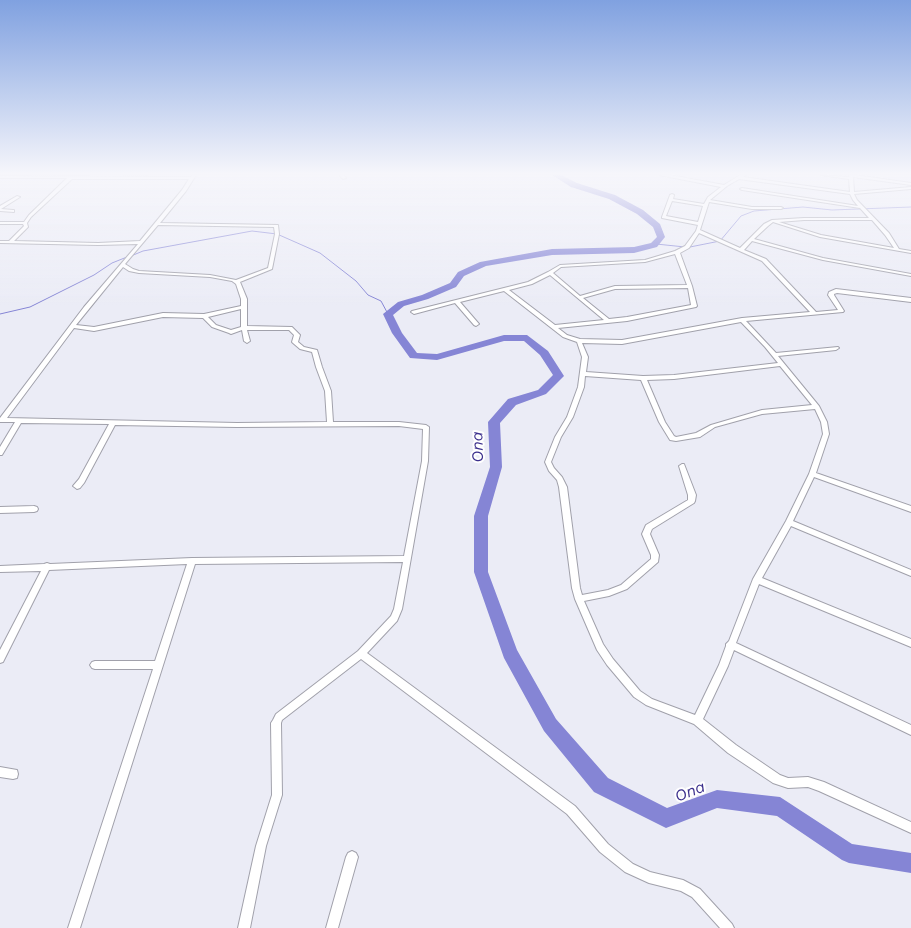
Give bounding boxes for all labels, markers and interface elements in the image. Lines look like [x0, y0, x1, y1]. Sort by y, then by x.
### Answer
water label: Ona [468, 431, 488, 463]
water label: Ona [672, 777, 708, 807]

